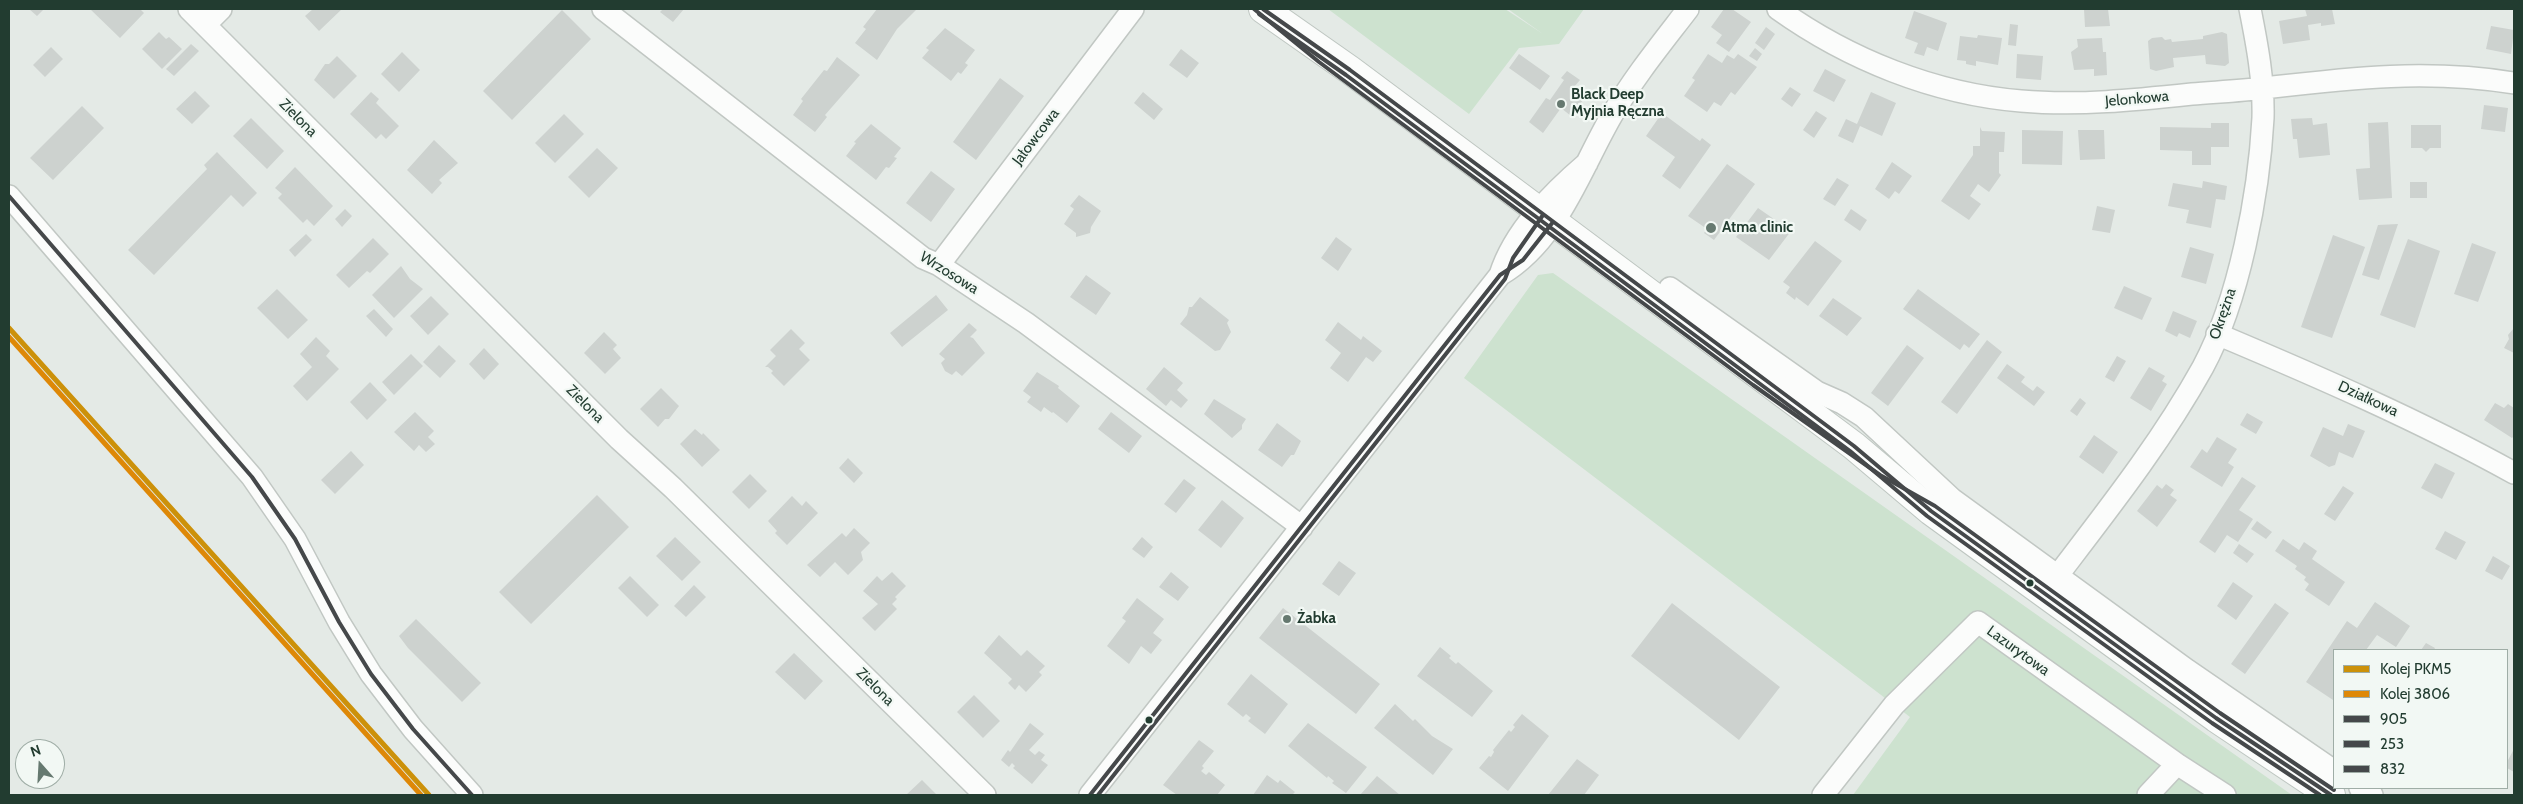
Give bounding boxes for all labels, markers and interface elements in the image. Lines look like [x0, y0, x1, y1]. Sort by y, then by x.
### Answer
place label: Black Deep Myjnia Ręczna [1571, 86, 1664, 121]
street label: Jelonkowa [2104, 87, 2170, 111]
street label: Zielona [275, 95, 321, 141]
marker: Black Deep Myjnia Ręczna [1555, 98, 1567, 110]
street label: Jałowcowa [1009, 105, 1063, 169]
place label: Atma clinic [1722, 219, 1793, 237]
marker: Atma clinic [1704, 221, 1718, 235]
street label: Wrzosowa [916, 248, 982, 298]
street label: Okrężna [2206, 286, 2240, 342]
street label: Działkowa [2335, 377, 2401, 421]
street label: Zielona [562, 381, 608, 427]
unlabelled marker [2025, 578, 2035, 588]
place label: Żabka [1297, 610, 1336, 628]
marker: Żabka [1281, 613, 1293, 625]
street label: Lazurytowa [1983, 622, 2053, 680]
legend [2333, 649, 2508, 789]
text: Kolej PKM5 [2380, 660, 2451, 678]
street label: Zielona [852, 664, 898, 710]
text: Kolej 3806 [2380, 685, 2450, 703]
text: 905 [2380, 710, 2407, 728]
unlabelled marker [1144, 715, 1154, 725]
text: 253 [2380, 735, 2404, 753]
north arrow [15, 739, 65, 789]
text: N [28, 741, 43, 761]
text: 832 [2380, 760, 2405, 778]

